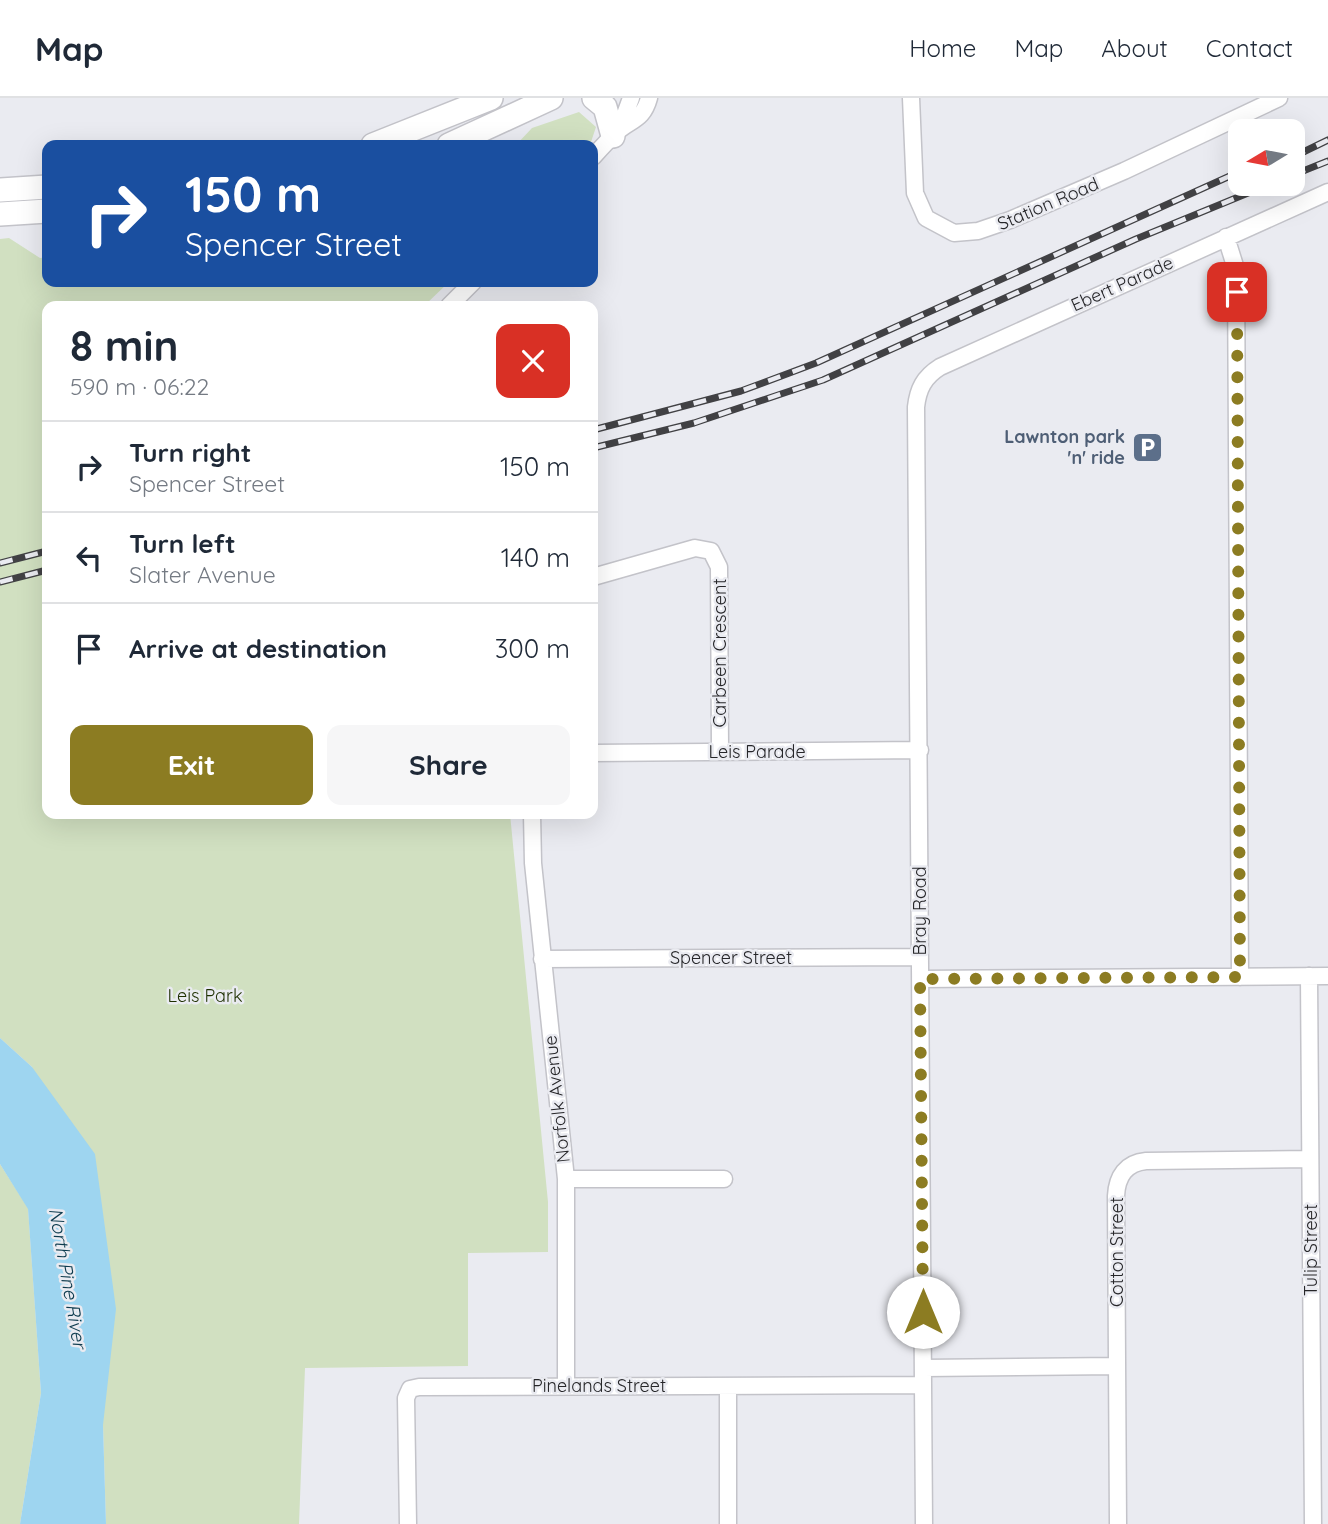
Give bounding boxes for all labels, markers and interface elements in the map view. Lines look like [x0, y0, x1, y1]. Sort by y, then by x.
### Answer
text: Map [35, 28, 103, 69]
text: Home [909, 33, 976, 63]
text: Map [1014, 33, 1063, 63]
text: About [1101, 33, 1168, 63]
text: Contact [1206, 33, 1293, 63]
north arrow [1228, 119, 1306, 196]
map controls [1228, 119, 1305, 196]
text: 150 m [185, 163, 321, 224]
icon: right [70, 168, 161, 259]
street label: Station Road [994, 172, 1102, 235]
text: Spencer Street [185, 224, 402, 264]
street label: Ebert Parade [1067, 251, 1176, 316]
pin [1207, 262, 1267, 322]
icon: arrive [1218, 273, 1256, 311]
text: 8 min [70, 319, 178, 372]
button: close [496, 324, 570, 398]
text: 590 m · 06:22 [70, 372, 209, 401]
place label: Lawnton park 'n' ride [1004, 425, 1125, 469]
parking icon: Lawnton park 'n' ride [1131, 430, 1165, 464]
text: Turn right [129, 436, 251, 469]
icon: right [70, 448, 108, 486]
text: 150 m [500, 450, 570, 483]
text: Spencer Street [129, 469, 285, 498]
text: Turn left [129, 527, 236, 560]
icon: left [70, 539, 108, 577]
text: 140 m [501, 541, 570, 574]
text: Slater Avenue [129, 560, 276, 589]
street label: Carbeen Crescent [708, 578, 731, 728]
icon: arrive [70, 630, 108, 668]
text: Arrive at destination [129, 632, 387, 665]
text: 300 m [495, 632, 570, 665]
button: Exit [70, 725, 313, 805]
button: Share [327, 725, 570, 805]
street label: Leis Parade [708, 740, 806, 763]
street label: Bray Road [908, 866, 931, 956]
street label: Spencer Street [670, 946, 792, 969]
park label: Leis Park [167, 984, 243, 1007]
street label: Norfolk Avenue [538, 1034, 575, 1164]
street label: Cotton Street [1105, 1197, 1128, 1307]
street label: Tulip Street [1299, 1204, 1322, 1296]
water label: North Pine River [44, 1206, 93, 1353]
position arrow [886, 1275, 960, 1349]
street label: Pinelands Street [532, 1374, 666, 1397]

